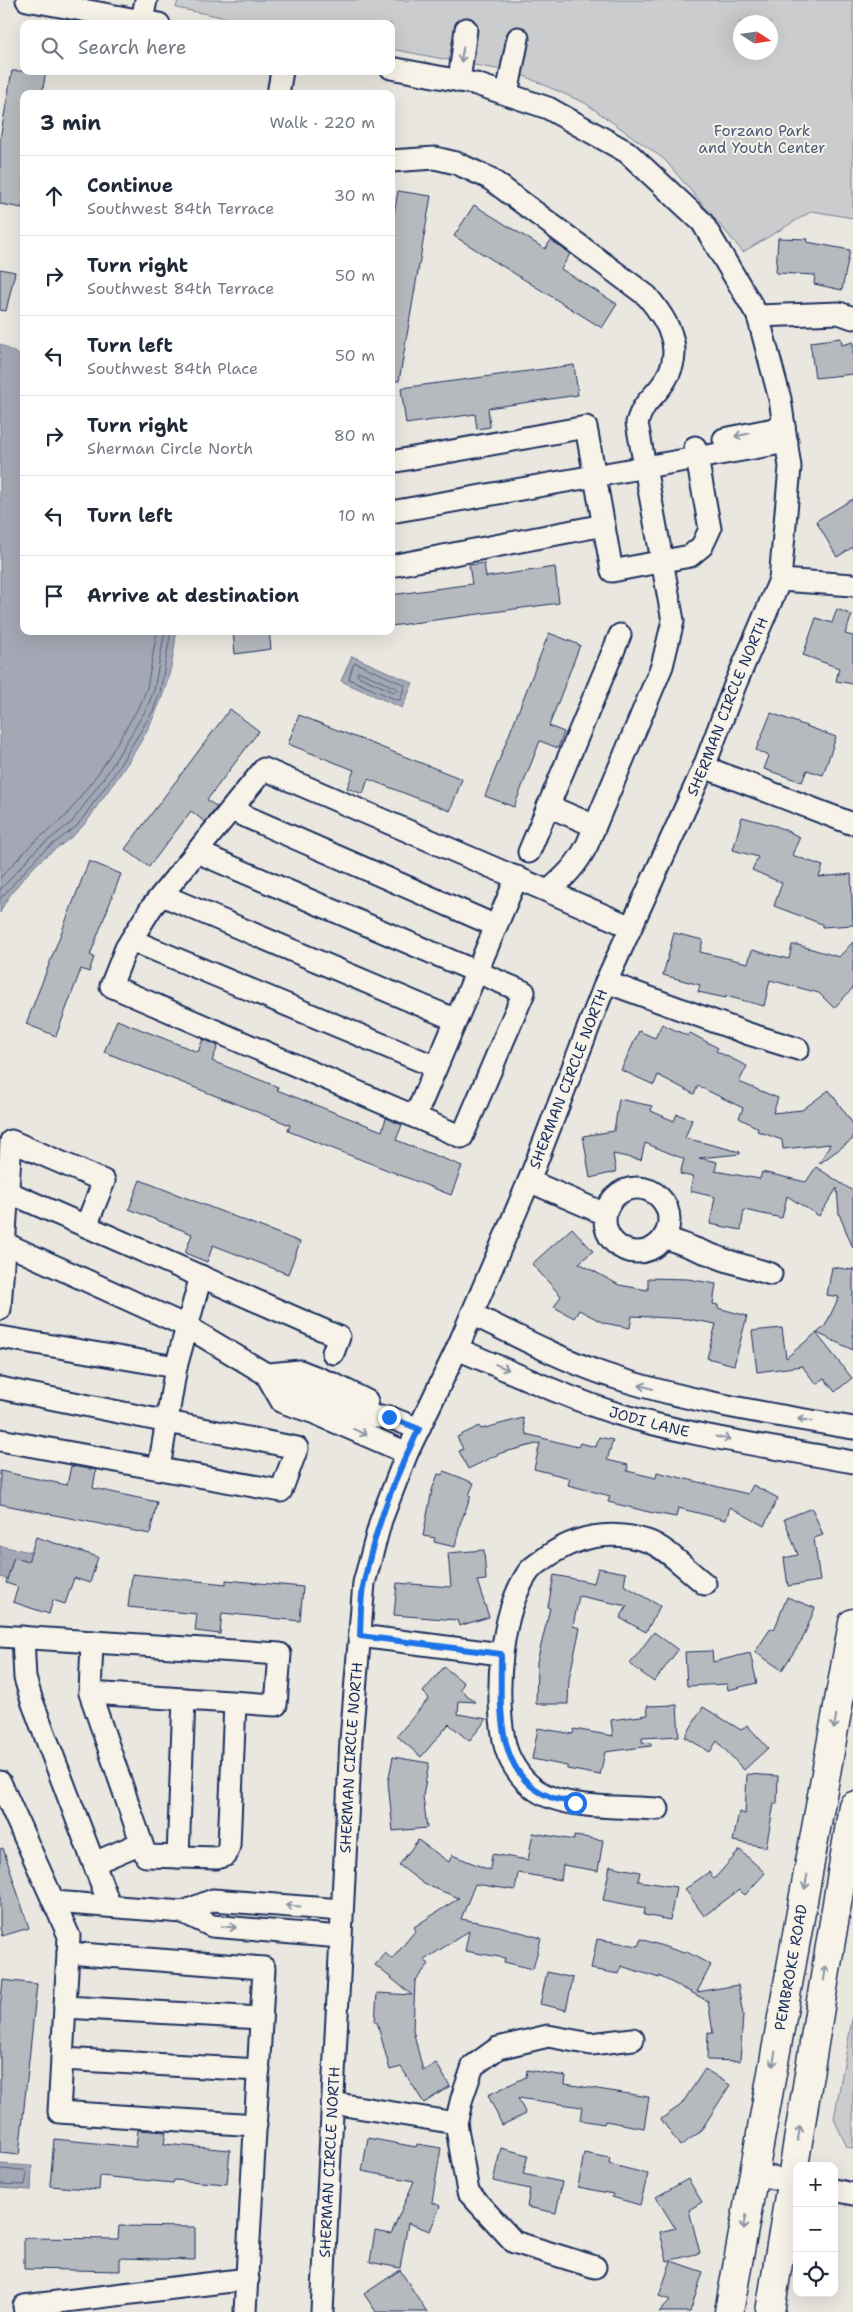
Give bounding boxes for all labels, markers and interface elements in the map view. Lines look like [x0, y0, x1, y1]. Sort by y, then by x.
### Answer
north arrow [733, 15, 778, 60]
search box [20, 20, 395, 75]
icon: search [38, 34, 66, 62]
text: Search here [78, 35, 187, 60]
one-way arrow [457, 46, 467, 62]
text: 3 min [40, 109, 101, 137]
text: Walk · 220 m [269, 112, 375, 133]
park label: Forzano Park and Youth Center [699, 121, 825, 158]
text: Continue [87, 173, 173, 198]
icon: ahead [40, 182, 68, 210]
text: 30 m [334, 185, 375, 206]
text: Southwest 84th Terrace [87, 198, 274, 219]
text: Turn right [87, 253, 188, 278]
icon: right [40, 262, 68, 290]
text: 50 m [335, 265, 375, 286]
text: Southwest 84th Terrace [87, 278, 274, 299]
text: Turn left [87, 333, 173, 358]
icon: left [40, 342, 68, 370]
text: 50 m [335, 345, 375, 366]
text: Southwest 84th Place [87, 358, 258, 379]
text: Turn right [87, 413, 188, 438]
icon: right [40, 422, 68, 450]
text: 80 m [334, 425, 375, 446]
one-way arrow [735, 431, 751, 441]
text: Sherman Circle North [87, 438, 253, 459]
icon: left [40, 502, 68, 530]
text: Turn left [87, 503, 173, 528]
text: 10 m [338, 505, 375, 526]
icon: arrive [40, 582, 68, 610]
text: Arrive at destination [87, 583, 299, 608]
street label: SHERMAN CIRCLE NORTH [682, 614, 773, 799]
street label: SHERMAN CIRCLE NORTH [525, 986, 612, 1172]
one-way arrow [494, 1363, 509, 1373]
one-way arrow [638, 1382, 654, 1392]
street label: JODI LANE [607, 1402, 691, 1442]
route end [378, 1406, 401, 1429]
one-way arrow [797, 1414, 813, 1424]
one-way arrow [352, 1428, 367, 1438]
one-way arrow [714, 1433, 730, 1443]
street label: SHERMAN CIRCLE NORTH [335, 1661, 367, 1854]
one-way arrow [830, 1714, 840, 1730]
route start [564, 1792, 587, 1815]
one-way arrow [801, 1874, 811, 1890]
one-way arrow [285, 1901, 301, 1911]
street label: PEMBROKE ROAD [770, 1903, 812, 2032]
one-way arrow [220, 1923, 236, 1932]
one-way arrow [821, 1965, 831, 1981]
one-way arrow [769, 2051, 779, 2067]
street label: SHERMAN CIRCLE NORTH [315, 2066, 344, 2258]
one-way arrow [795, 2126, 805, 2142]
map controls [793, 2162, 838, 2297]
button: + [793, 2162, 838, 2207]
button: − [793, 2207, 838, 2252]
one-way arrow [740, 2214, 750, 2230]
button: locate [793, 2252, 838, 2297]

